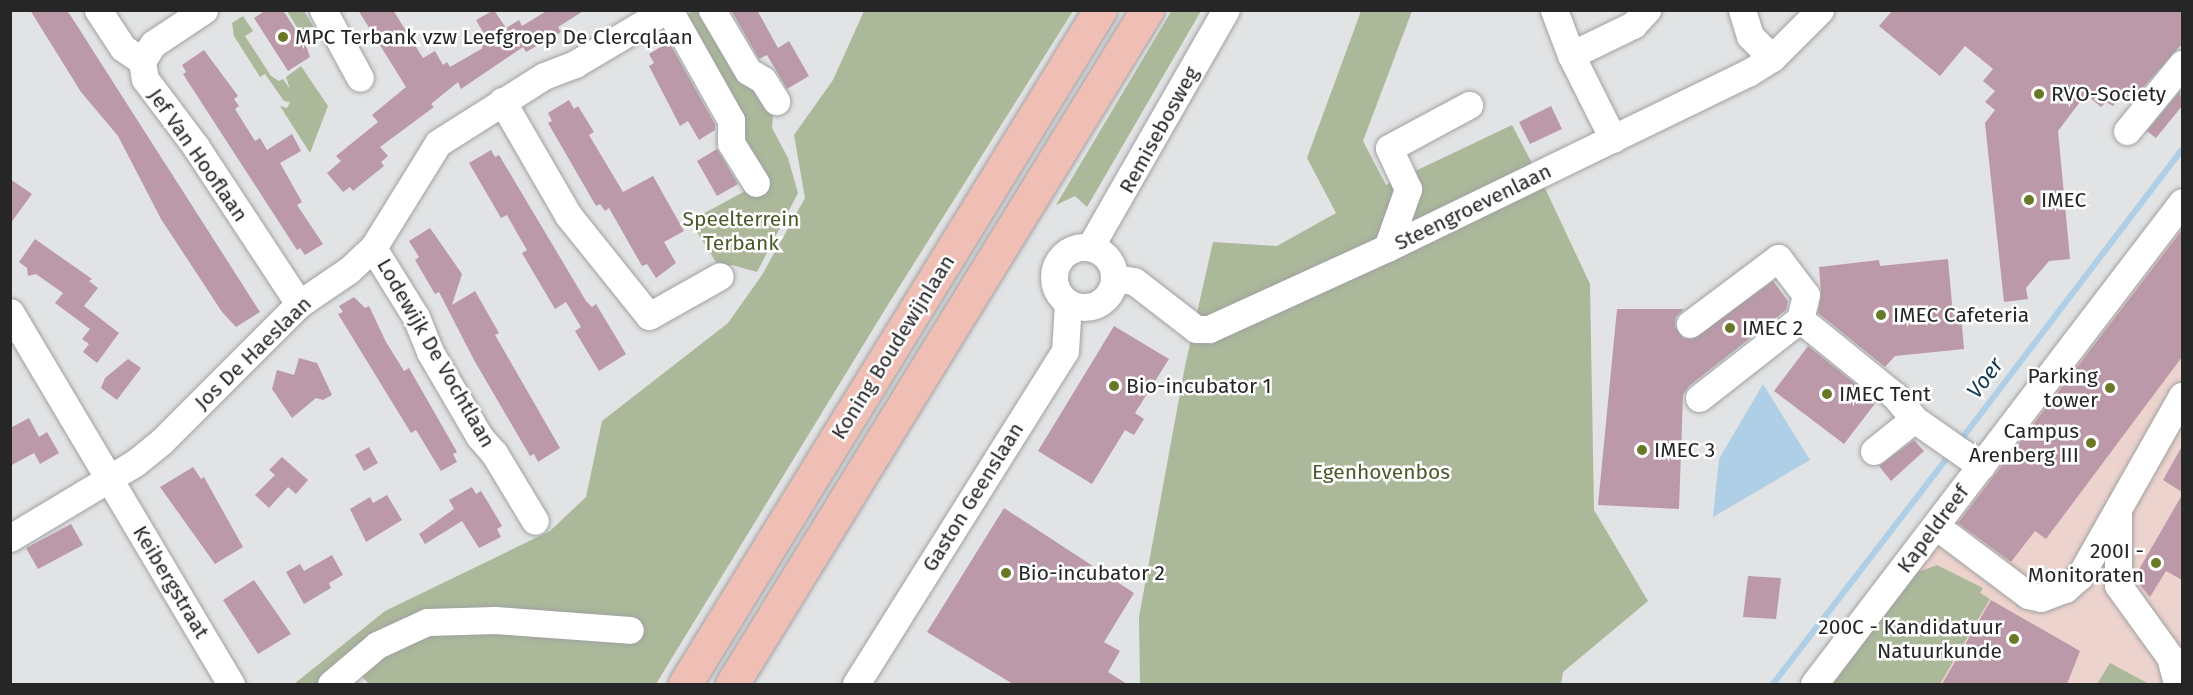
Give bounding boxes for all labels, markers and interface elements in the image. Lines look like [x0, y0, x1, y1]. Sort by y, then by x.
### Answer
place label: MPC Terbank vzw Leefgroep De Clercqlaan [295, 24, 693, 50]
marker: MPC Terbank vzw Leefgroep De Clercqlaan [276, 30, 290, 44]
street label: Remisebosweg [1114, 62, 1204, 198]
place label: RVO-Society [2051, 81, 2166, 107]
street label: Jef Van Hooflaan [143, 84, 253, 226]
marker: RVO-Society [2032, 87, 2046, 101]
street label: Steengroevenlaan [1391, 158, 1555, 256]
place label: IMEC [2041, 187, 2086, 213]
marker: IMEC [2022, 193, 2036, 207]
park label: Speelterrein Terbank [683, 206, 799, 256]
street label: Koning Boudewijnlaan [826, 250, 960, 444]
street label: Lodewijk De Vochtlaan [372, 254, 500, 452]
street label: Jos De Haeslaan [189, 291, 317, 415]
place label: IMEC Cafeteria [1893, 302, 2029, 328]
marker: IMEC Cafeteria [1874, 308, 1888, 322]
place label: IMEC 2 [1742, 315, 1803, 341]
marker: IMEC 2 [1723, 321, 1737, 335]
water label: Voer [1961, 352, 2009, 404]
place label: Parking tower [2028, 363, 2098, 413]
place label: Bio-incubator 1 [1126, 373, 1272, 399]
marker: Bio-incubator 1 [1107, 379, 1121, 393]
place label: IMEC Tent [1839, 381, 1931, 407]
marker: Parking tower [2103, 381, 2117, 395]
marker: IMEC Tent [1820, 387, 1834, 401]
street label: Gaston Geenslaan [917, 418, 1029, 576]
place label: Campus Arenberg III [1969, 418, 2079, 468]
marker: Campus Arenberg III [2084, 436, 2098, 450]
place label: IMEC 3 [1654, 437, 1715, 463]
marker: IMEC 3 [1635, 443, 1649, 457]
park label: Egenhovenbos [1312, 459, 1450, 485]
street label: Kapeldreef [1892, 480, 1974, 578]
street label: Keibergstraat [127, 521, 215, 643]
place label: 200I - Monitoraten [2028, 538, 2144, 588]
marker: 200I - Monitoraten [2149, 556, 2163, 570]
place label: Bio-incubator 2 [1018, 560, 1165, 586]
marker: Bio-incubator 2 [999, 566, 1013, 580]
place label: 200C - Kandidatuur Natuurkunde [1818, 614, 2002, 664]
marker: 200C - Kandidatuur Natuurkunde [2007, 632, 2021, 646]

